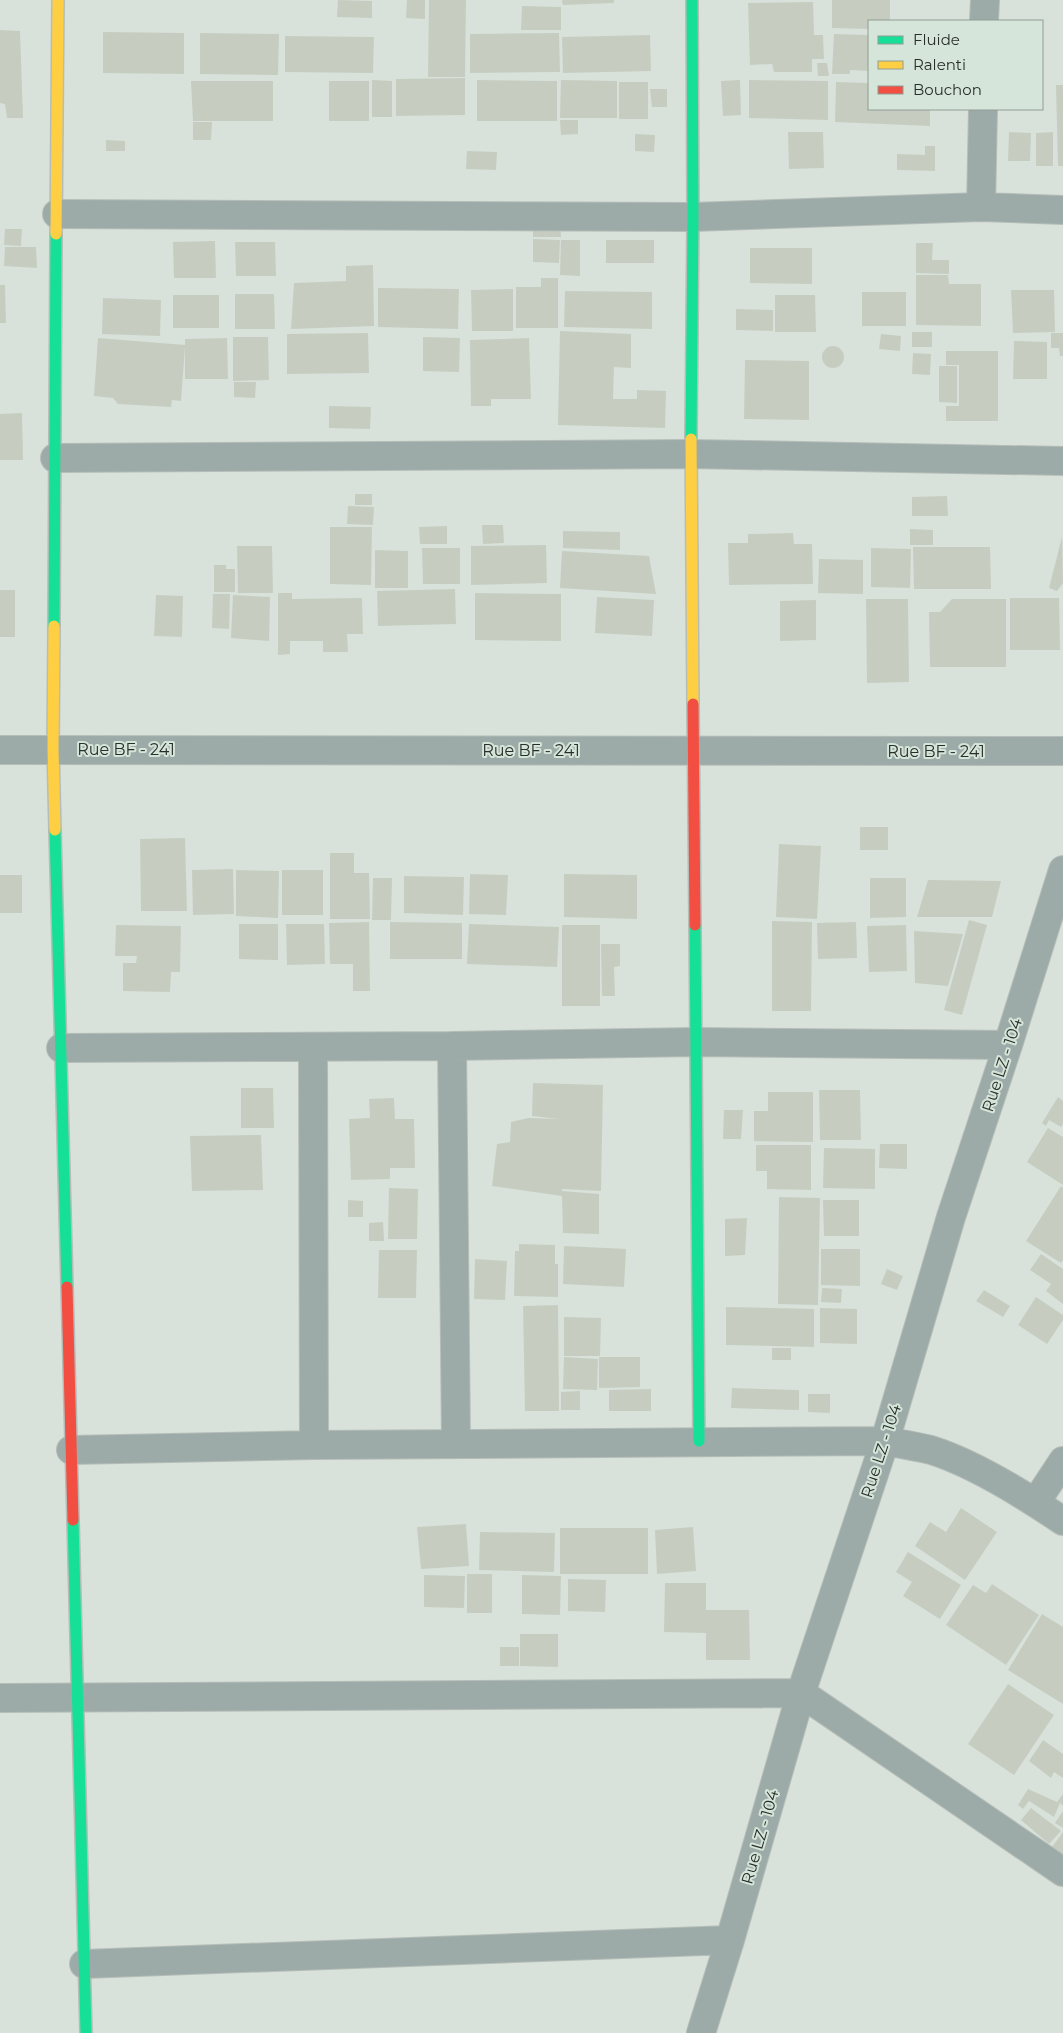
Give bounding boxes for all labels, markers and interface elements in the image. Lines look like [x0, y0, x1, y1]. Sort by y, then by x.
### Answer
legend [868, 20, 1043, 110]
text: Fluide [913, 30, 960, 49]
text: Ralenti [913, 55, 966, 74]
text: Bouchon [913, 80, 982, 99]
street label: Rue BF - 241 [77, 740, 175, 759]
street label: Rue BF - 241 [482, 741, 580, 760]
street label: Rue BF - 241 [887, 742, 985, 761]
street label: Rue LZ - 104 [978, 1015, 1026, 1114]
street label: Rue LZ - 104 [857, 1401, 905, 1500]
street label: Rue LZ - 104 [737, 1787, 783, 1886]

